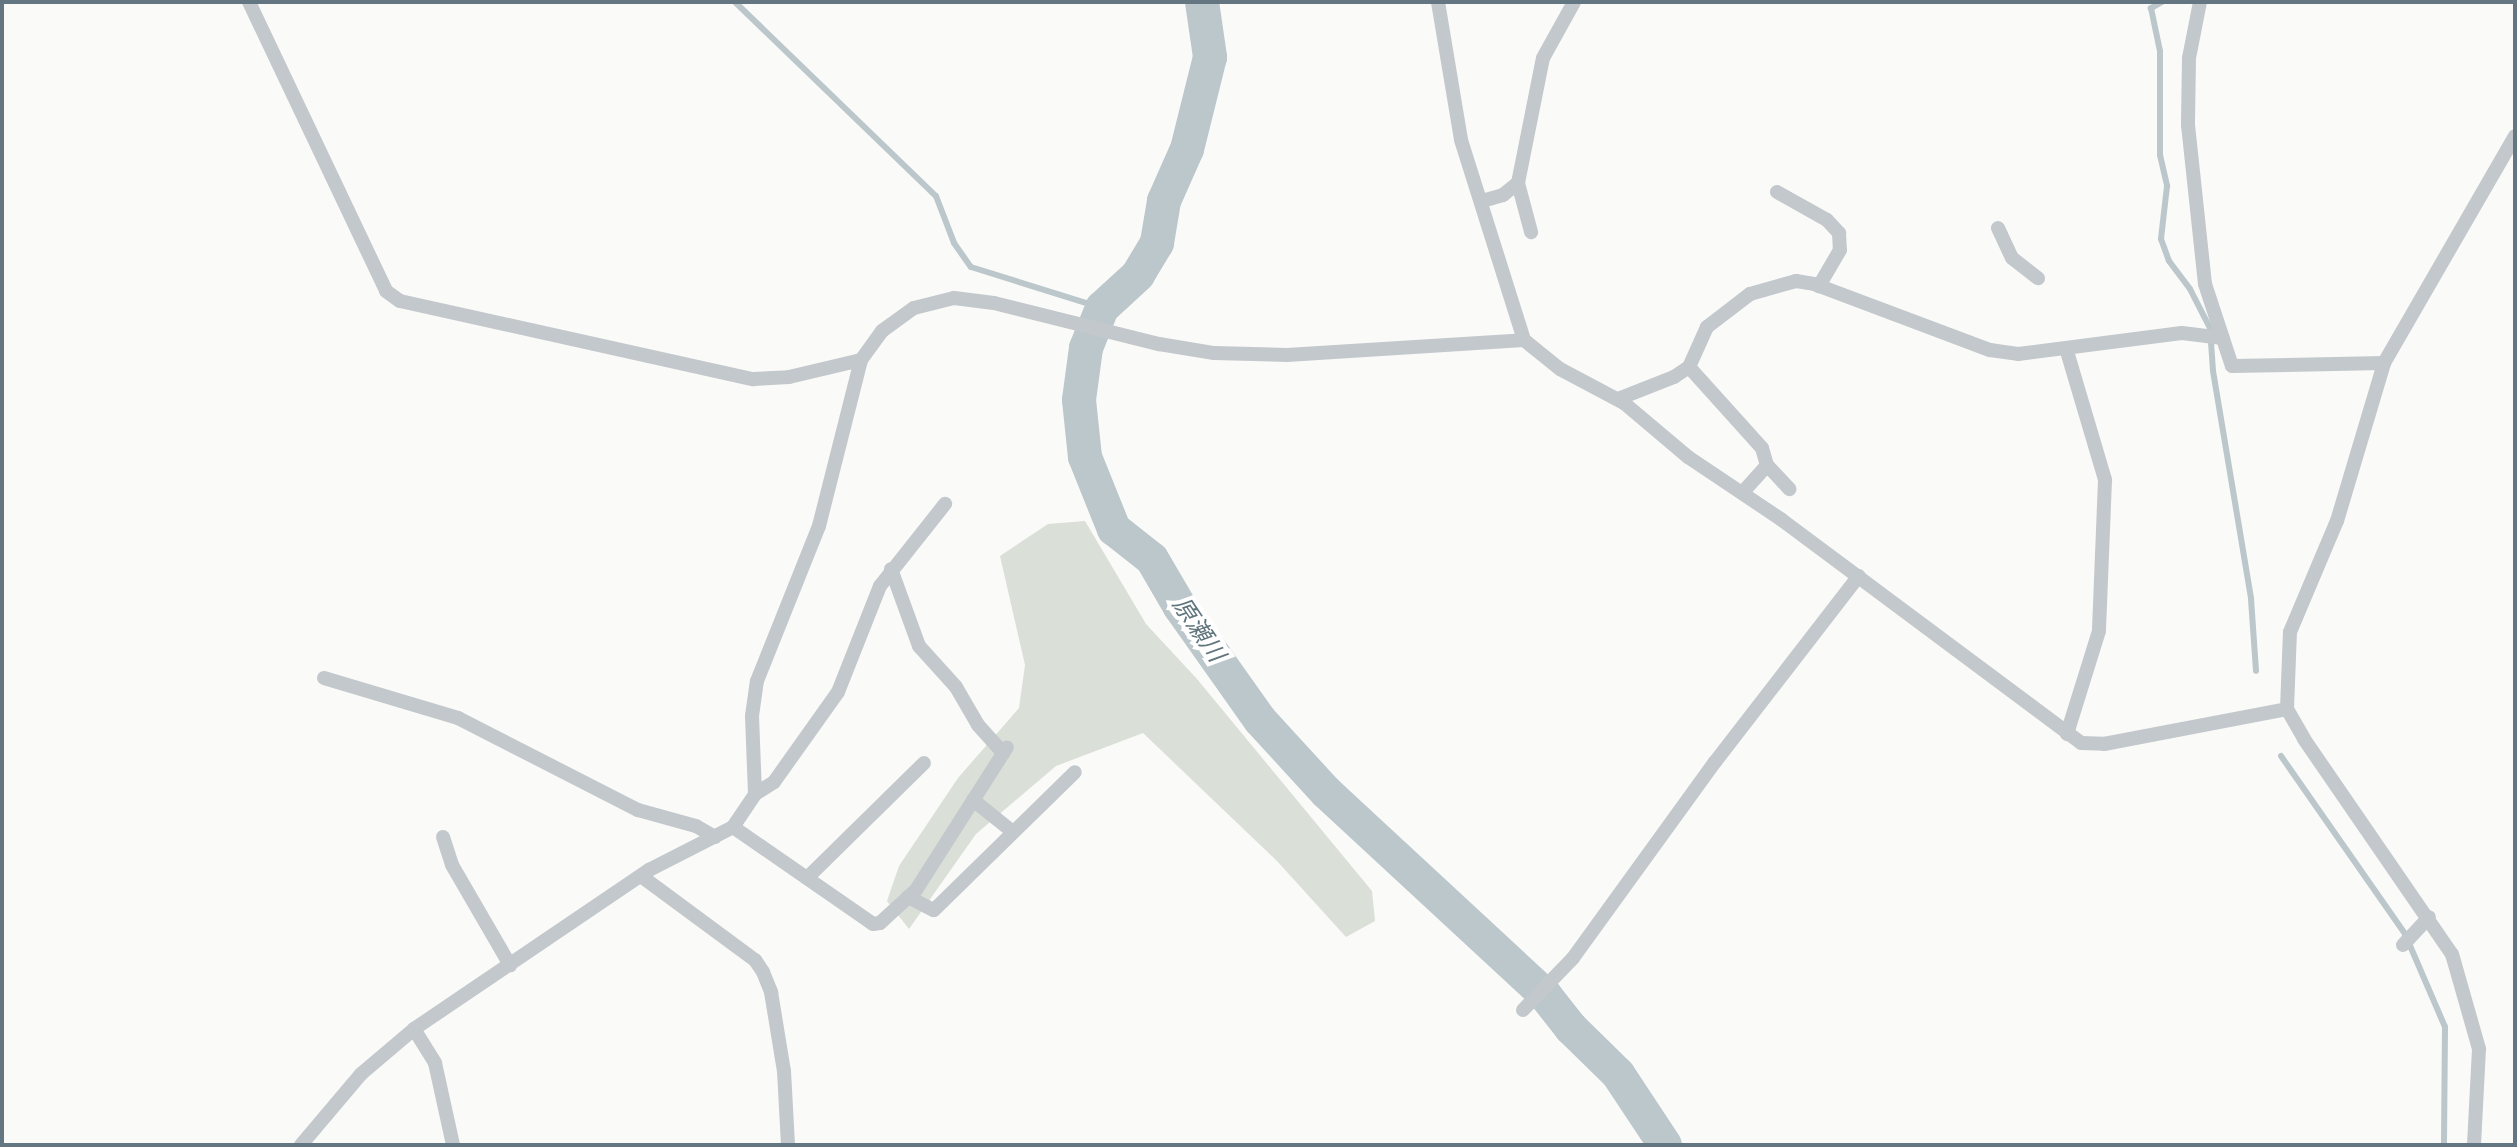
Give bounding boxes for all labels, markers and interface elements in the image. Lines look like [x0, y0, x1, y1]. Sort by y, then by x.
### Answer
water label: 原瀬川 [1167, 591, 1231, 667]

